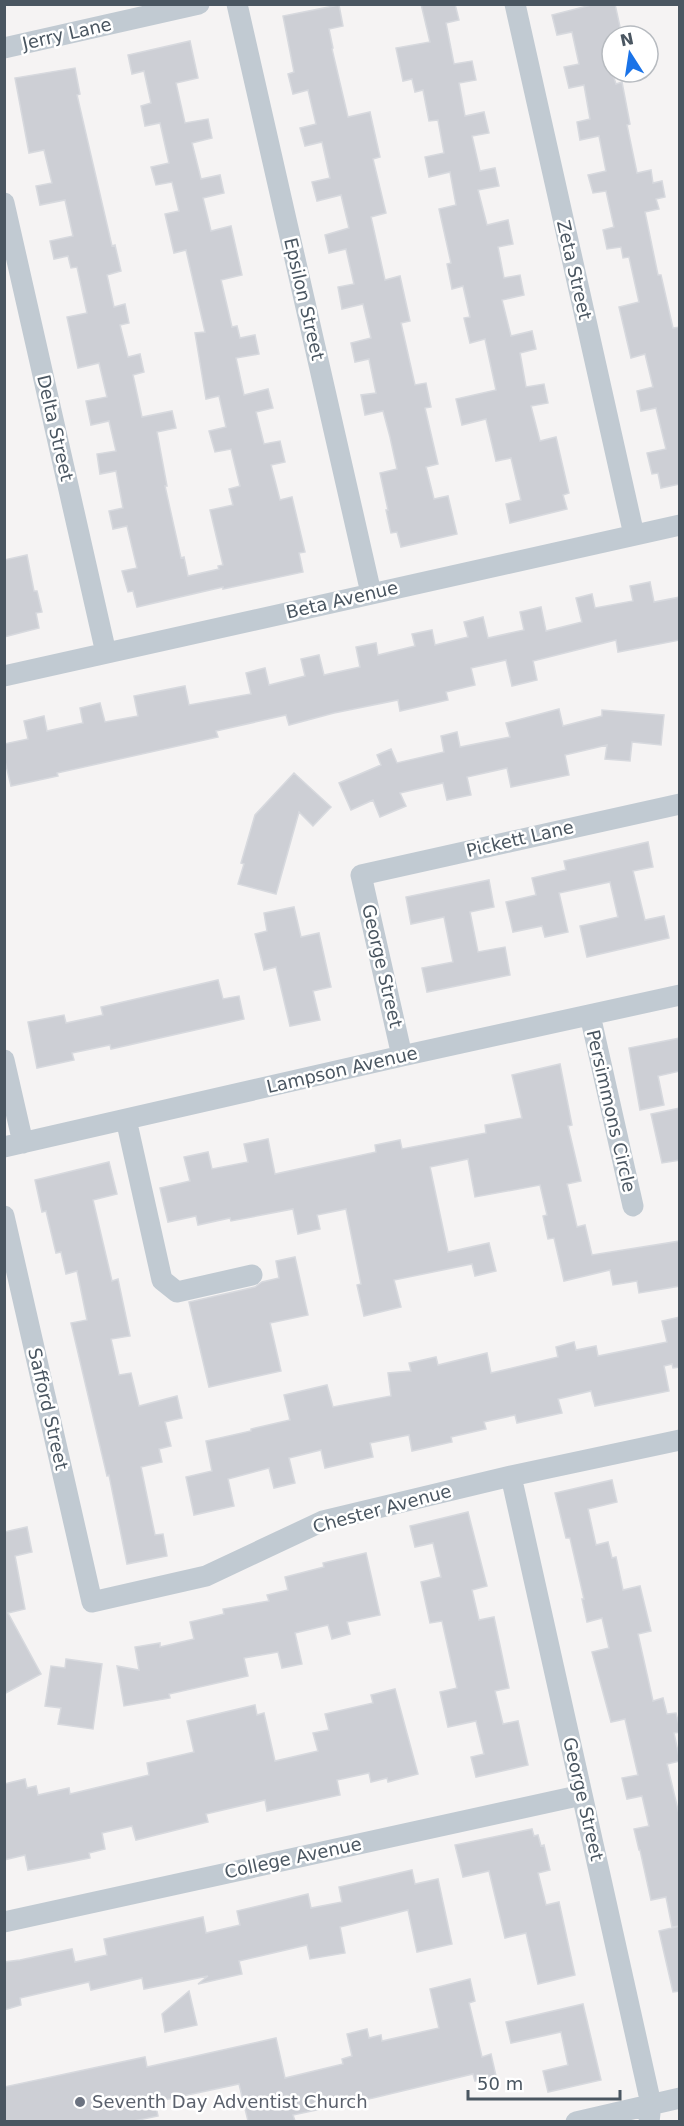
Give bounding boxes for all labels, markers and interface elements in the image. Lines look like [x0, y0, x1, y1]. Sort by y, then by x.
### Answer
street label: Jerry Lane [19, 13, 113, 54]
north arrow [600, 24, 660, 84]
text: N [618, 29, 636, 51]
street label: Zeta Street [553, 218, 596, 322]
street label: Epsilon Street [280, 236, 329, 362]
street label: Delta Street [33, 373, 78, 483]
street label: Beta Avenue [284, 576, 400, 623]
street label: Pickett Lane [464, 816, 576, 861]
street label: George Street [358, 902, 407, 1030]
street label: Persimmons Circle [583, 1028, 640, 1194]
street label: Lampson Avenue [264, 1042, 419, 1097]
street label: Safford Street [24, 1346, 73, 1472]
street label: Chester Avenue [310, 1480, 453, 1537]
street label: George Street [559, 1735, 608, 1863]
street label: College Avenue [222, 1833, 363, 1882]
scale bar [468, 2063, 620, 2101]
text: 50 m [477, 2073, 523, 2094]
place label: Seventh Day Adventist Church [92, 2091, 368, 2112]
marker: Seventh Day Adventist Church [73, 2095, 87, 2109]

